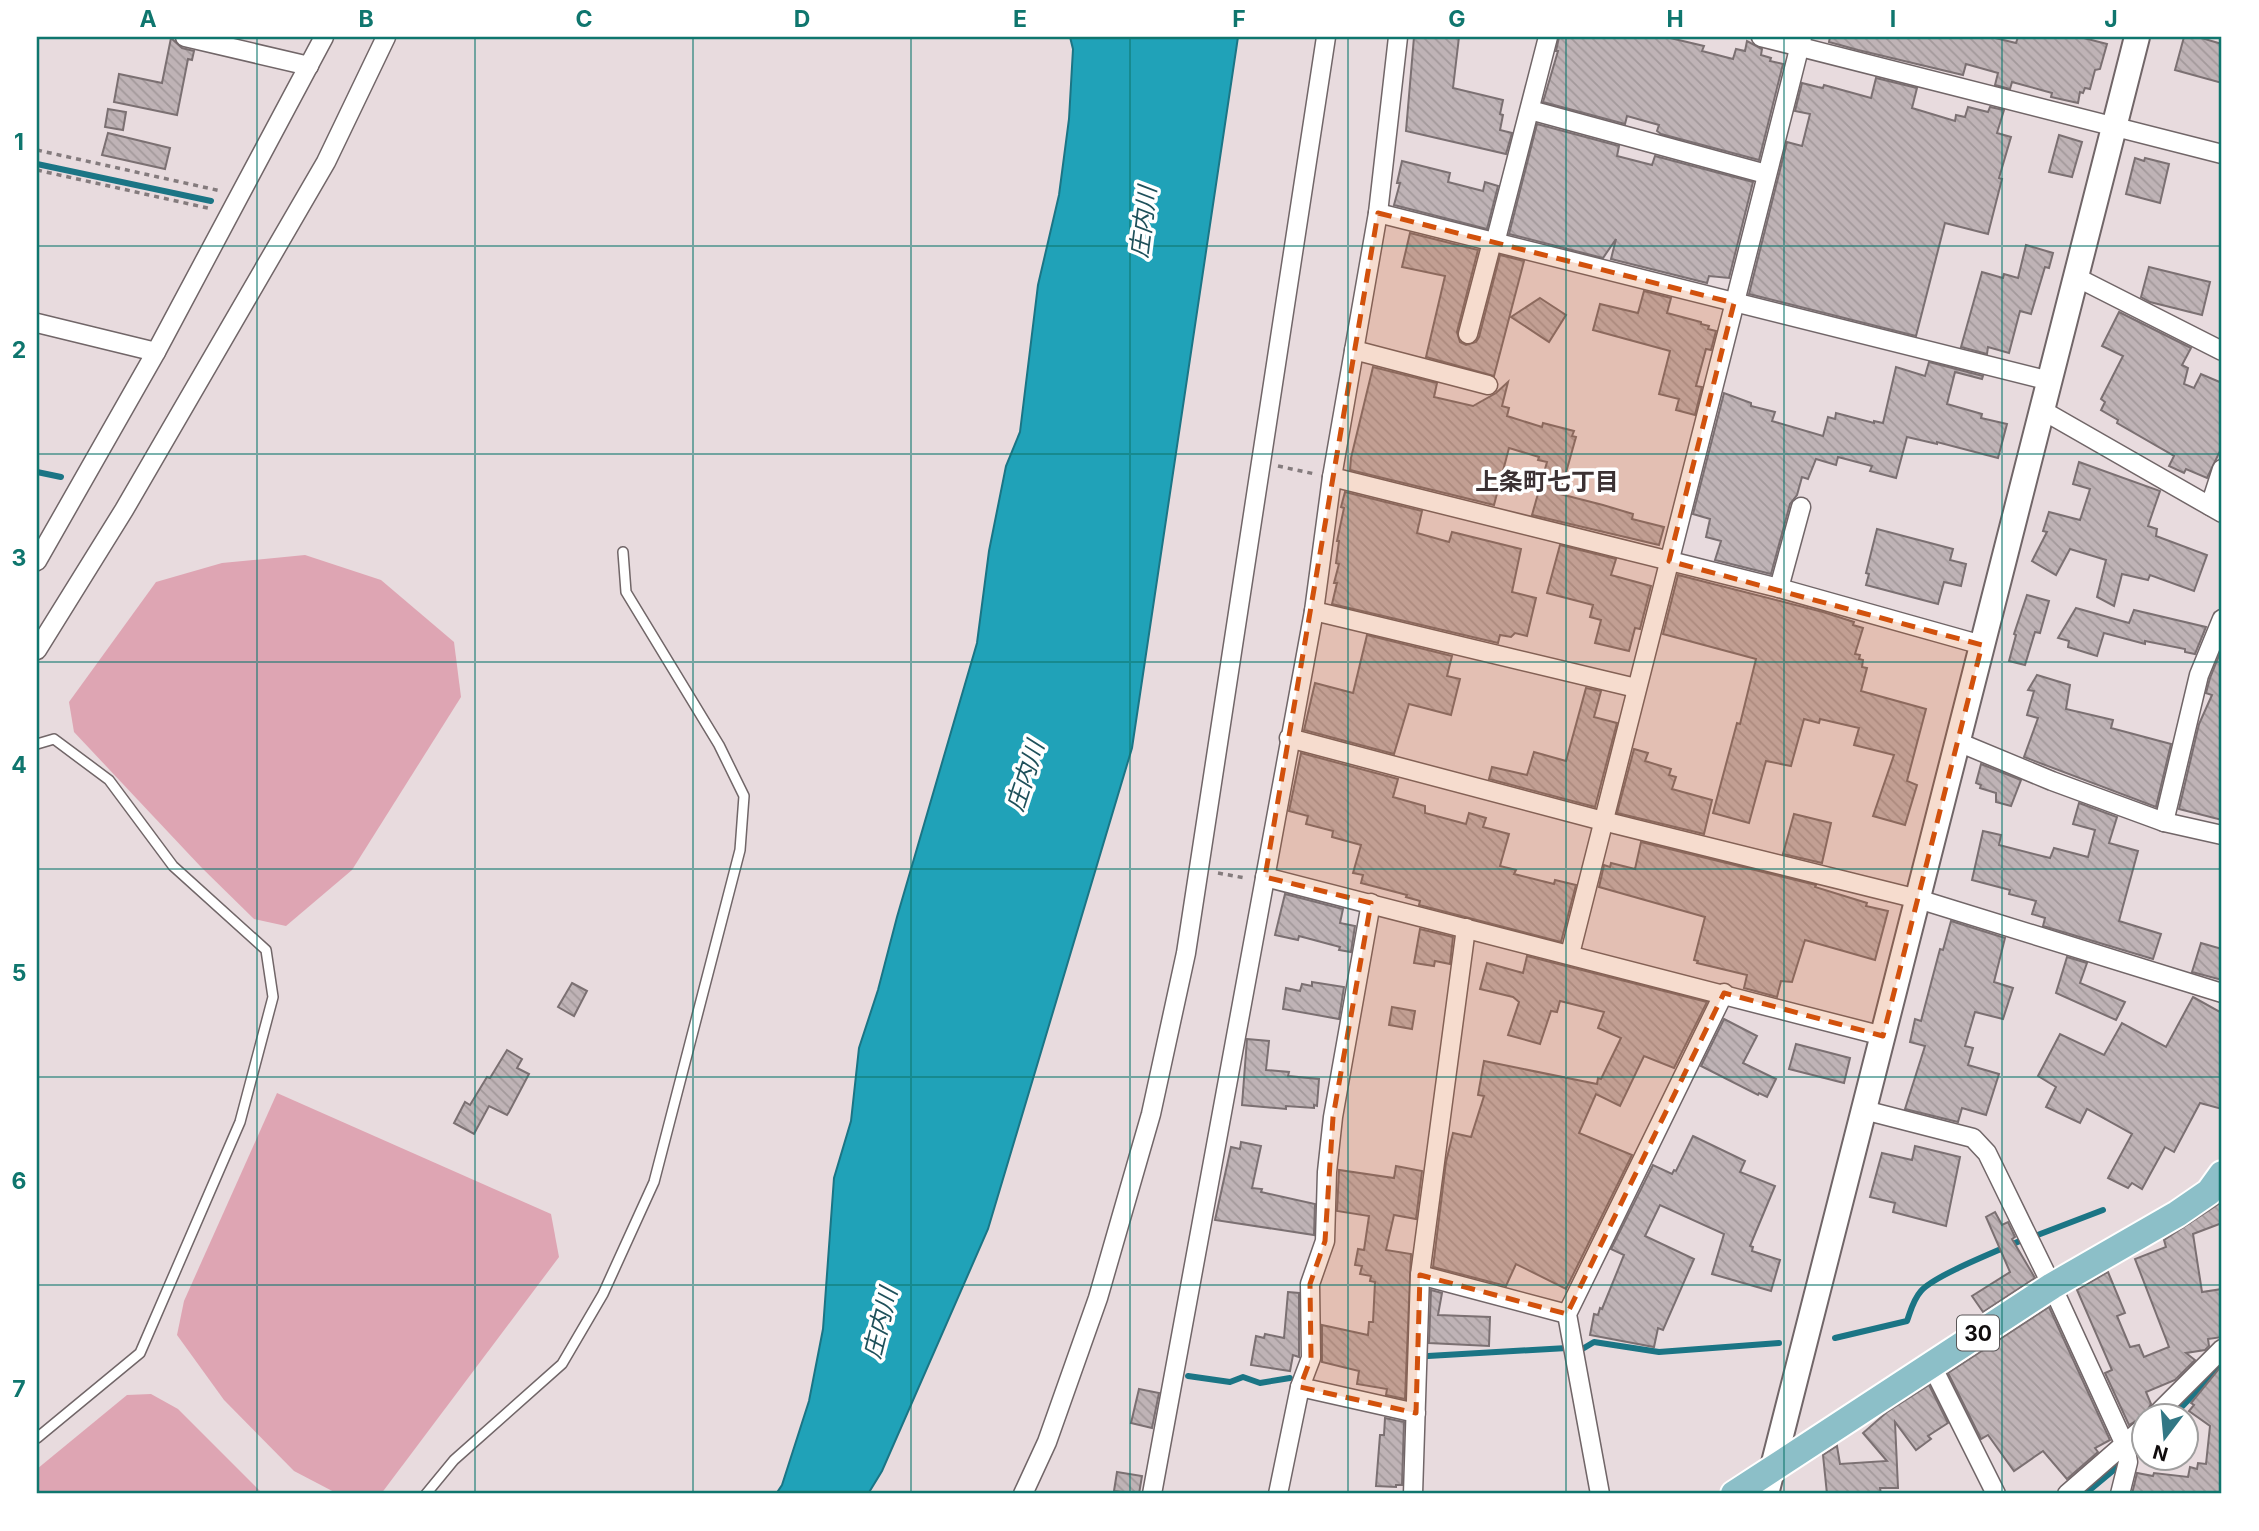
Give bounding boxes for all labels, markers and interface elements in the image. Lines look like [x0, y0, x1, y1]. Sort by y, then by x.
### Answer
text: A [139, 5, 157, 33]
text: B [358, 5, 374, 33]
text: C [575, 5, 593, 33]
text: D [794, 5, 810, 33]
text: E [1013, 5, 1027, 33]
text: F [1232, 5, 1246, 33]
text: G [1448, 5, 1466, 33]
text: H [1666, 5, 1684, 33]
text: I [1890, 5, 1896, 33]
text: J [2104, 5, 2118, 33]
text: 1 [14, 128, 24, 156]
water label: 庄内川 [1124, 182, 1162, 259]
text: 2 [12, 336, 26, 364]
district label: 上条町七丁目 [1475, 467, 1619, 496]
text: 3 [12, 544, 26, 572]
water label: 庄内川 [1000, 734, 1051, 815]
text: 4 [11, 751, 27, 779]
text: 5 [12, 959, 26, 987]
text: 6 [12, 1167, 26, 1195]
water label: 庄内川 [857, 1282, 904, 1361]
road number: 30 [1957, 1316, 1999, 1350]
text: 7 [12, 1375, 26, 1403]
north arrow [2130, 1402, 2200, 1472]
text: N [2150, 1440, 2171, 1466]

